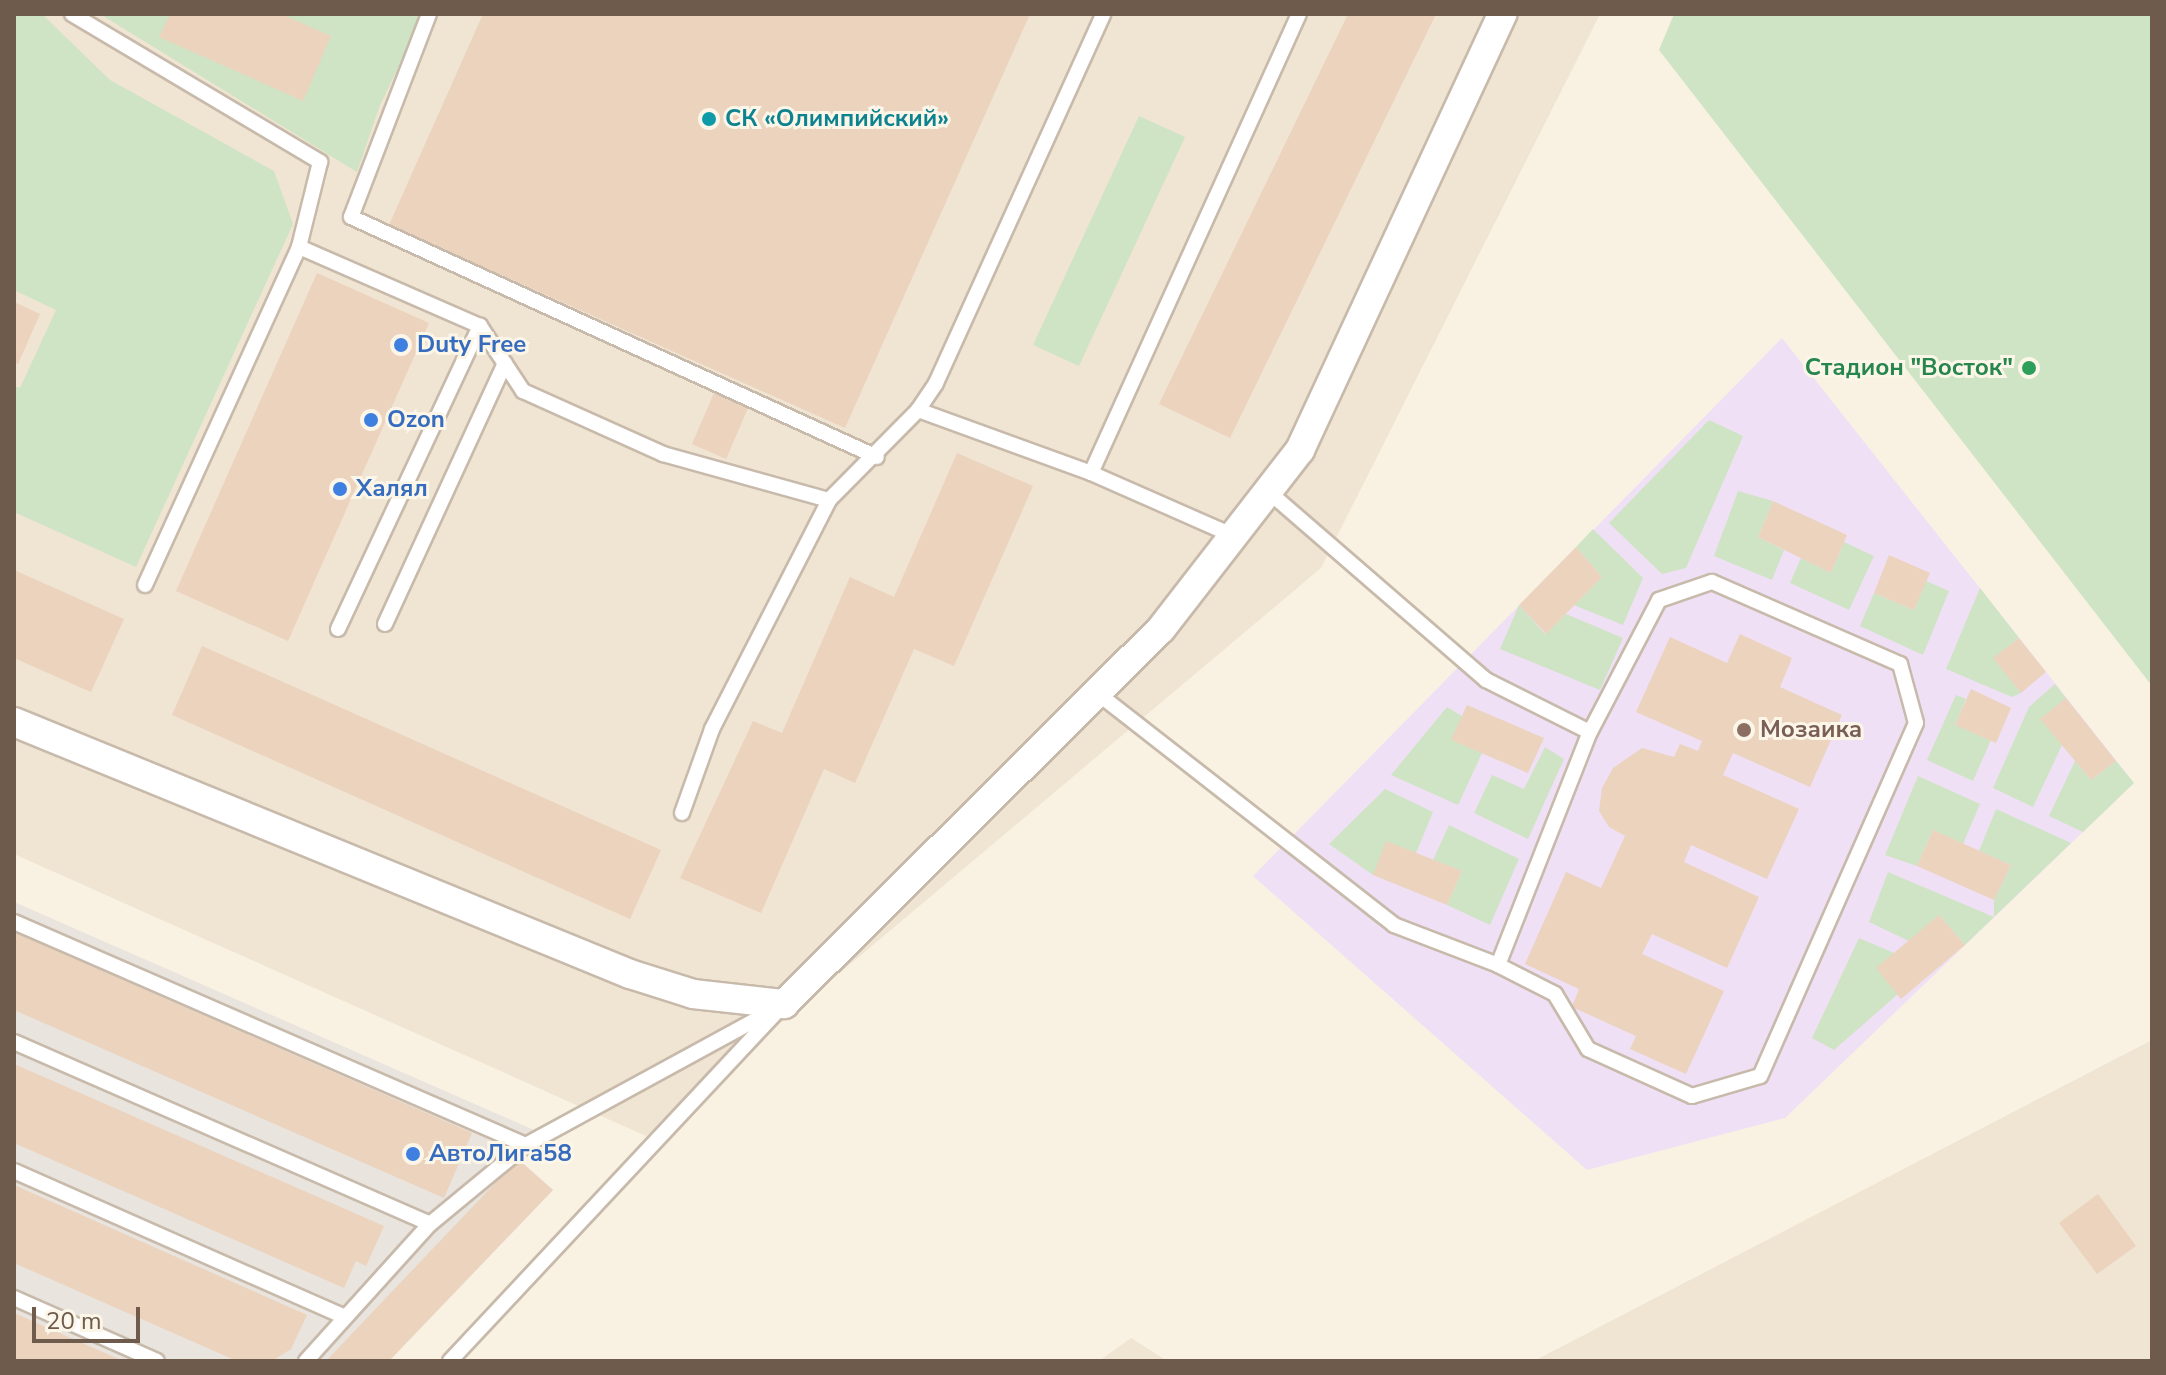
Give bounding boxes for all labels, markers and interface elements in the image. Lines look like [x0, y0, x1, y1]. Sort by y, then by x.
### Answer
place label: СК «Олимпийский» [725, 105, 949, 133]
marker: СК «Олимпийский» [700, 110, 718, 128]
place label: Duty Free [417, 331, 526, 359]
marker: Duty Free [392, 336, 410, 354]
place label: Стадион "Восток" [1805, 354, 2013, 382]
marker: Стадион "Восток" [2020, 359, 2038, 377]
place label: Ozon [387, 406, 445, 434]
marker: Ozon [362, 411, 380, 429]
place label: Халял [356, 475, 428, 503]
marker: Халял [331, 480, 349, 498]
place label: Мозаика [1760, 716, 1862, 744]
marker: Мозаика [1735, 721, 1753, 739]
place label: АвтоЛига58 [429, 1140, 572, 1168]
marker: АвтоЛига58 [404, 1145, 422, 1163]
scale bar [36, 1291, 144, 1341]
text: 20 m [46, 1305, 102, 1337]

